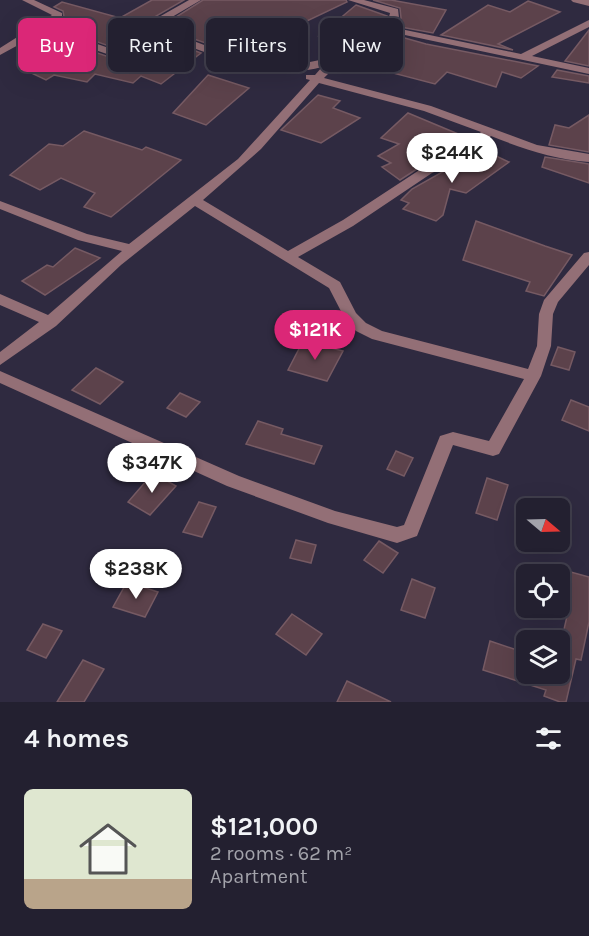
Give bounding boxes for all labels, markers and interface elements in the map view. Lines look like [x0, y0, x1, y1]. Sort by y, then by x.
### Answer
chip: Buy [18, 18, 96, 72]
chip: Rent [108, 18, 194, 72]
chip: Filters [206, 18, 308, 72]
chip: New [320, 18, 403, 72]
pin: $244K [410, 133, 494, 184]
text: $244K [421, 141, 483, 164]
pin: $121K [273, 310, 357, 361]
text: $121K [288, 318, 342, 341]
pin: $347K [110, 443, 194, 494]
text: $347K [121, 451, 183, 474]
north arrow [516, 498, 570, 552]
map controls [516, 498, 570, 684]
pin: $238K [94, 549, 178, 600]
text: $238K [104, 557, 168, 580]
button: locate [516, 564, 570, 618]
button: layers [516, 630, 570, 684]
icon: filters [532, 722, 565, 755]
text: 4 homes [24, 723, 129, 754]
text: $121,000 [210, 811, 318, 842]
icon: home [72, 813, 144, 885]
text: 2 rooms · 62 m² [210, 842, 352, 865]
text: Apartment [210, 865, 308, 888]

